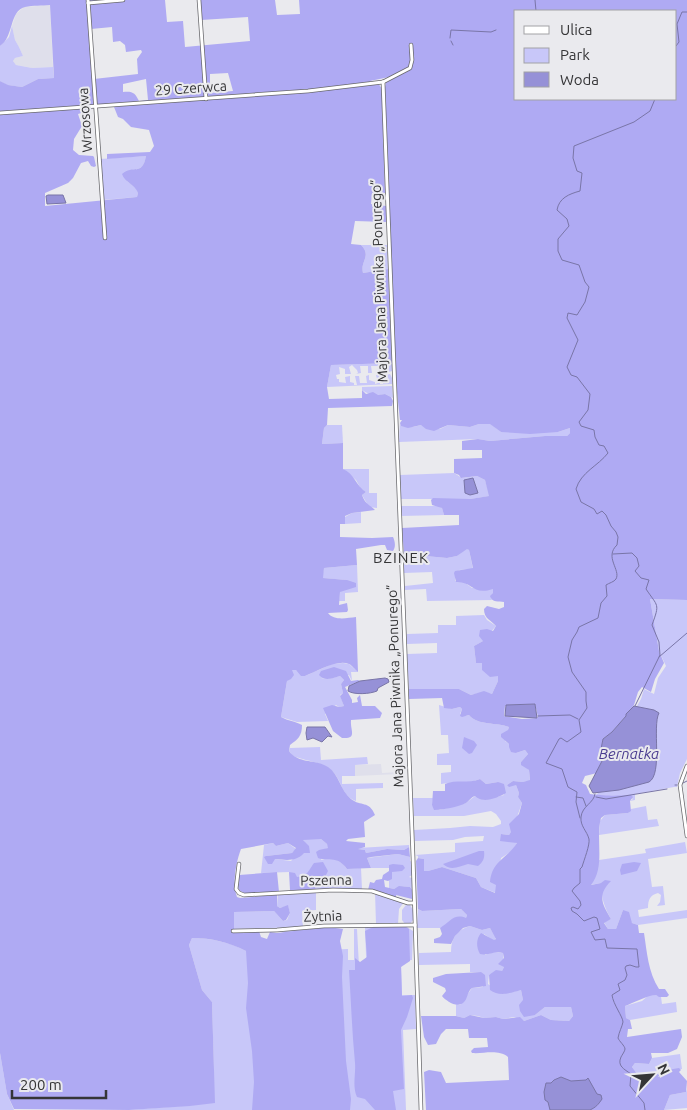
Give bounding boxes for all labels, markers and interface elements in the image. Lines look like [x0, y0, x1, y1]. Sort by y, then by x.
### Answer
legend [514, 10, 677, 100]
text: Ulica [560, 21, 592, 38]
text: Park [560, 46, 590, 63]
text: Woda [560, 71, 599, 88]
street label: 29 Czerwca [155, 78, 227, 98]
street label: Wrzosowa [75, 87, 95, 153]
street label: Majora Jana Piwnika „Ponurego” [367, 179, 391, 383]
district label: BZINEK [373, 549, 429, 566]
street label: Majora Jana Piwnika „Ponurego” [383, 584, 407, 788]
water label: Bernatka [599, 745, 659, 762]
street label: Pszenna [300, 872, 352, 888]
street label: Żytnia [303, 907, 343, 925]
north arrow [627, 1050, 677, 1100]
text: N [654, 1061, 673, 1078]
scale bar [12, 1068, 106, 1100]
text: 200 m [20, 1076, 62, 1093]

